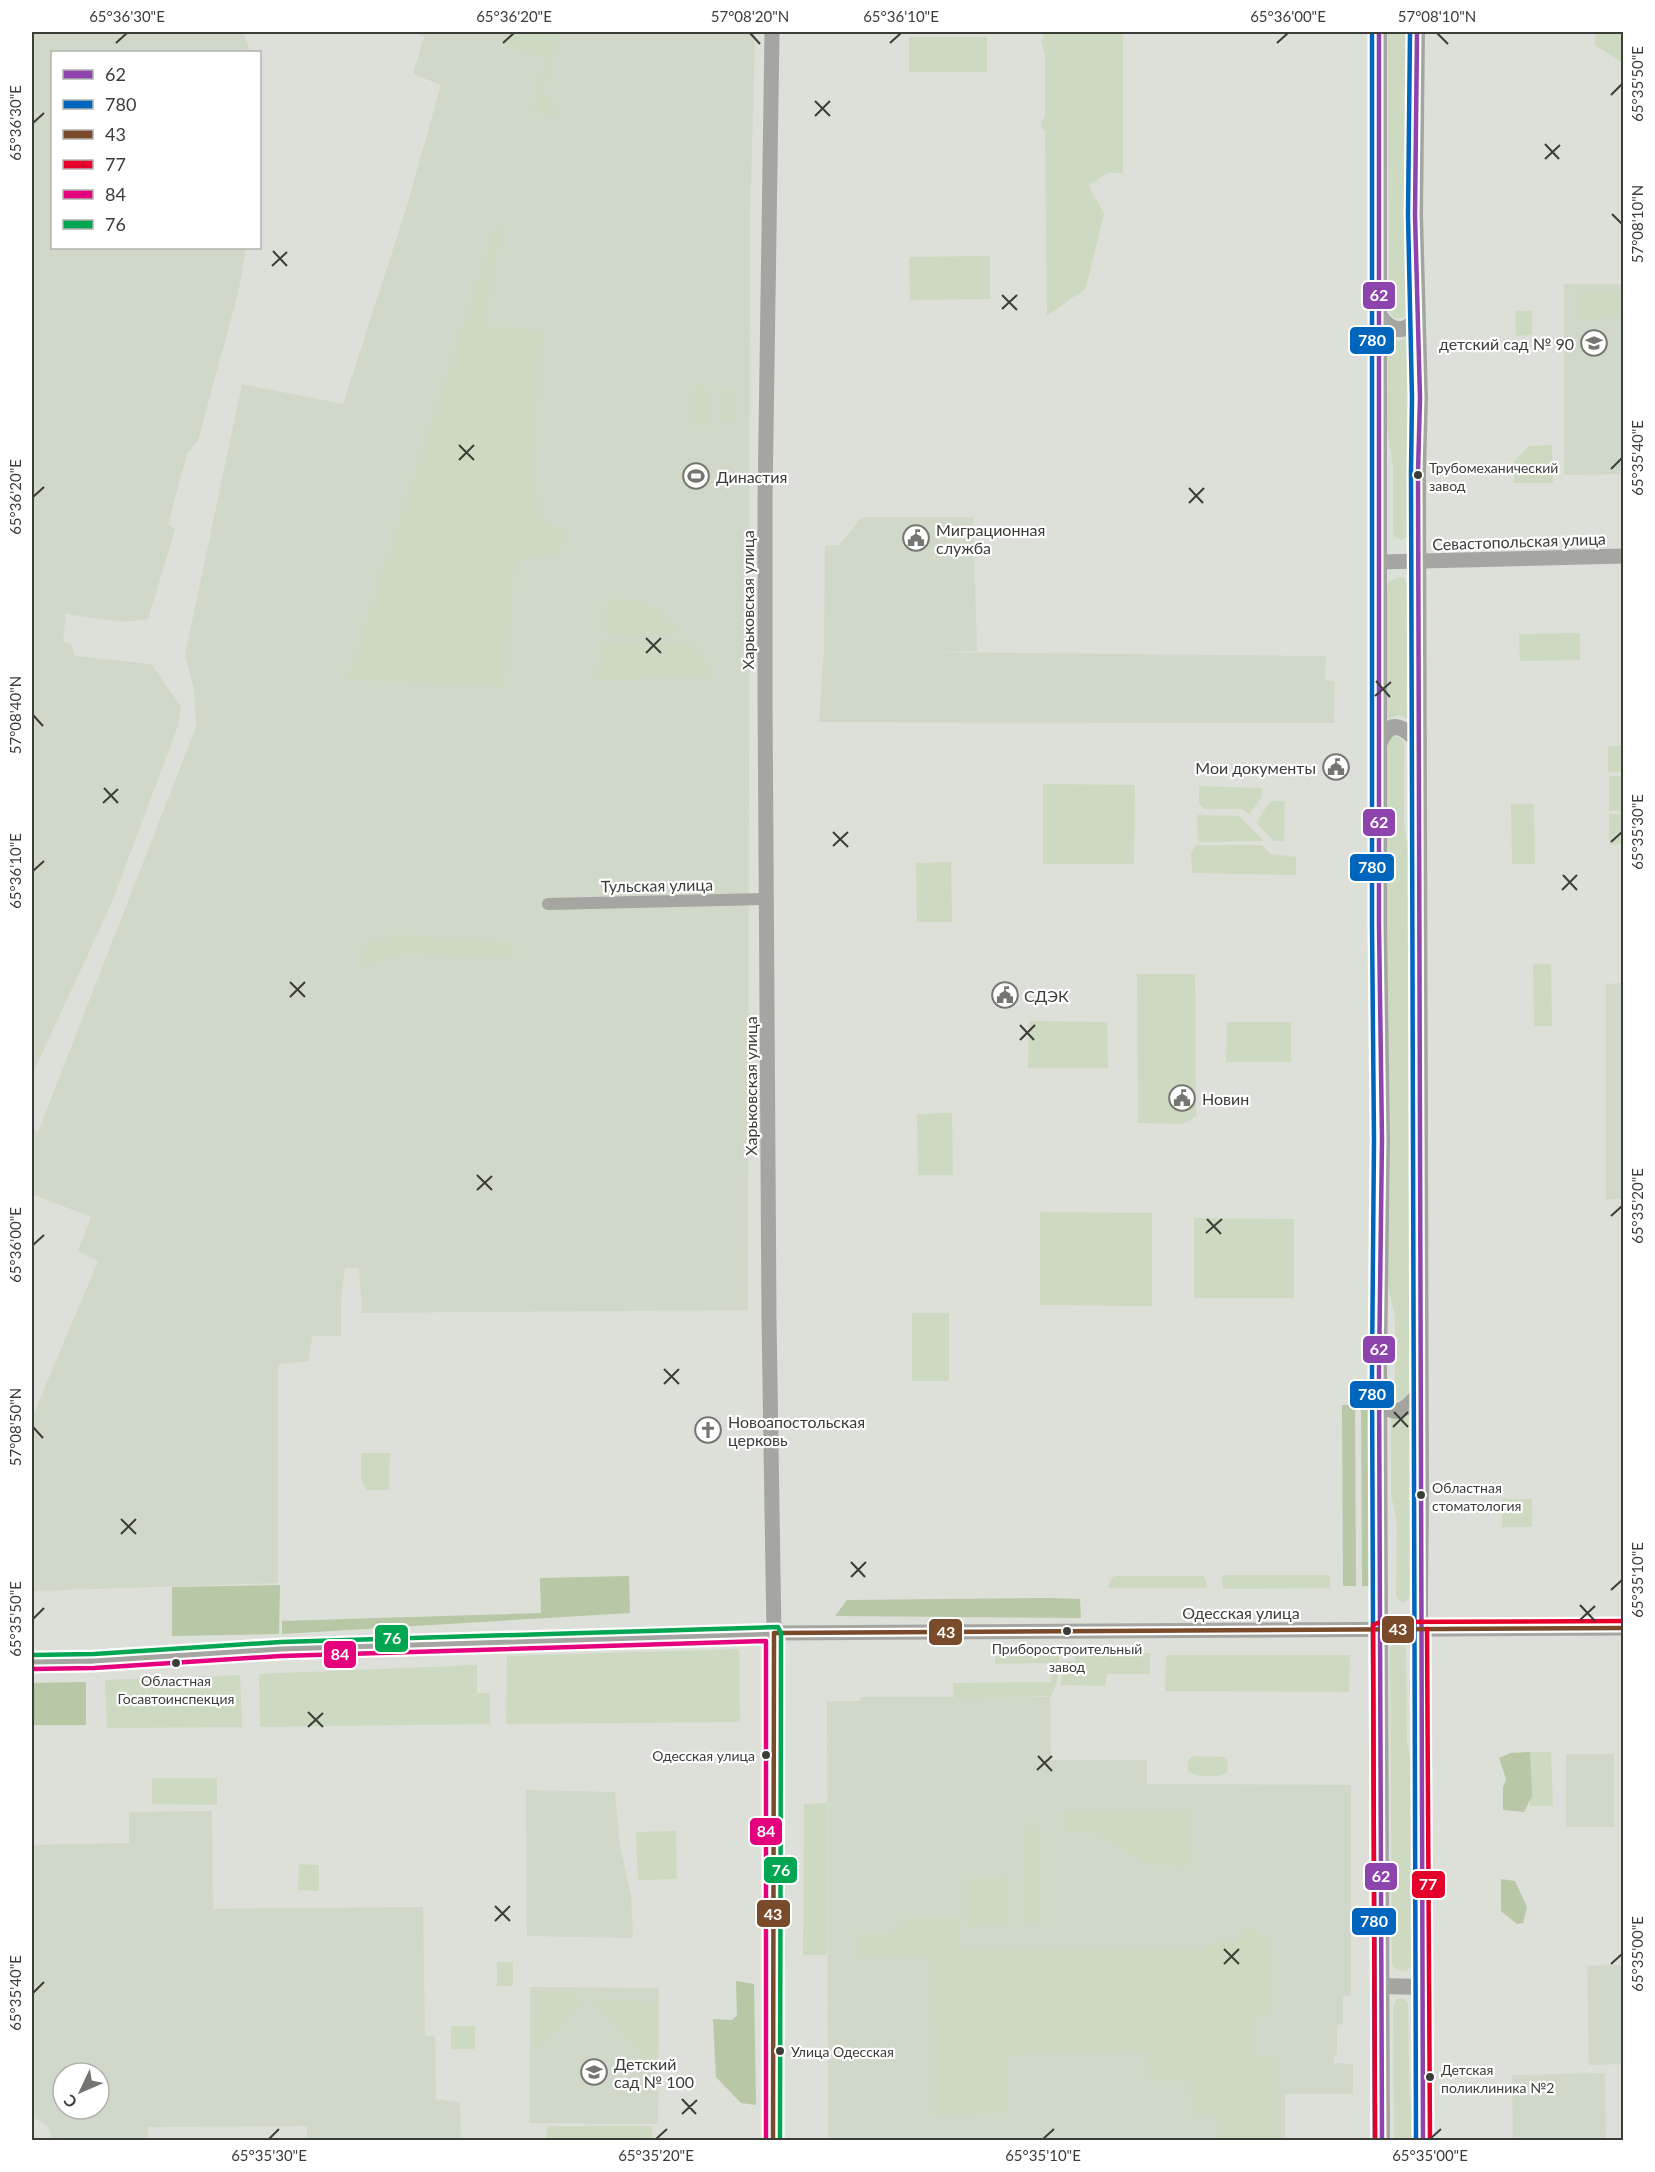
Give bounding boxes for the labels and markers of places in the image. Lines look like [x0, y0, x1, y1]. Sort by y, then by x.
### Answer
school or university icon: детский сад № 90 [1579, 328, 1609, 358]
place label: детский сад № 90 [1439, 334, 1574, 353]
place label: Трубомеханический завод [1429, 459, 1558, 494]
sports icon: Династия [681, 461, 711, 491]
place label: Династия [716, 467, 787, 486]
marker: Трубомеханический завод [1412, 469, 1424, 481]
place label: Миграционная служба [936, 520, 1045, 557]
public building icon: Миграционная служба [901, 523, 931, 553]
public building icon: Мои документы [1321, 752, 1351, 782]
place label: Мои документы [1195, 758, 1316, 777]
public building icon: СДЭК [990, 980, 1020, 1010]
place label: СДЭК [1024, 986, 1069, 1005]
public building icon: Новин [1167, 1083, 1197, 1113]
place label: Новин [1202, 1089, 1249, 1108]
place label: Новоапостольская церковь [728, 1412, 865, 1449]
church icon: Новоапостольская церковь [693, 1415, 723, 1445]
place label: Областная стоматология [1432, 1479, 1521, 1514]
marker: Областная стоматология [1415, 1489, 1427, 1501]
marker: Приборостроительный завод [1061, 1625, 1073, 1637]
place label: Приборостроительный завод [992, 1640, 1142, 1675]
marker: Областная Госавтоинспекция [170, 1657, 182, 1669]
place label: Областная Госавтоинспекция [118, 1672, 234, 1707]
place label: Одесская улица [652, 1747, 755, 1764]
marker: Одесская улица [760, 1749, 772, 1761]
place label: Улица Одесская [791, 2043, 894, 2060]
marker: Улица Одесская [774, 2045, 786, 2057]
place label: Детский сад № 100 [614, 2054, 694, 2091]
school or university icon: Детский сад № 100 [579, 2057, 609, 2087]
place label: Детская поликлиника №2 [1441, 2061, 1554, 2096]
marker: Детская поликлиника №2 [1424, 2071, 1436, 2083]

